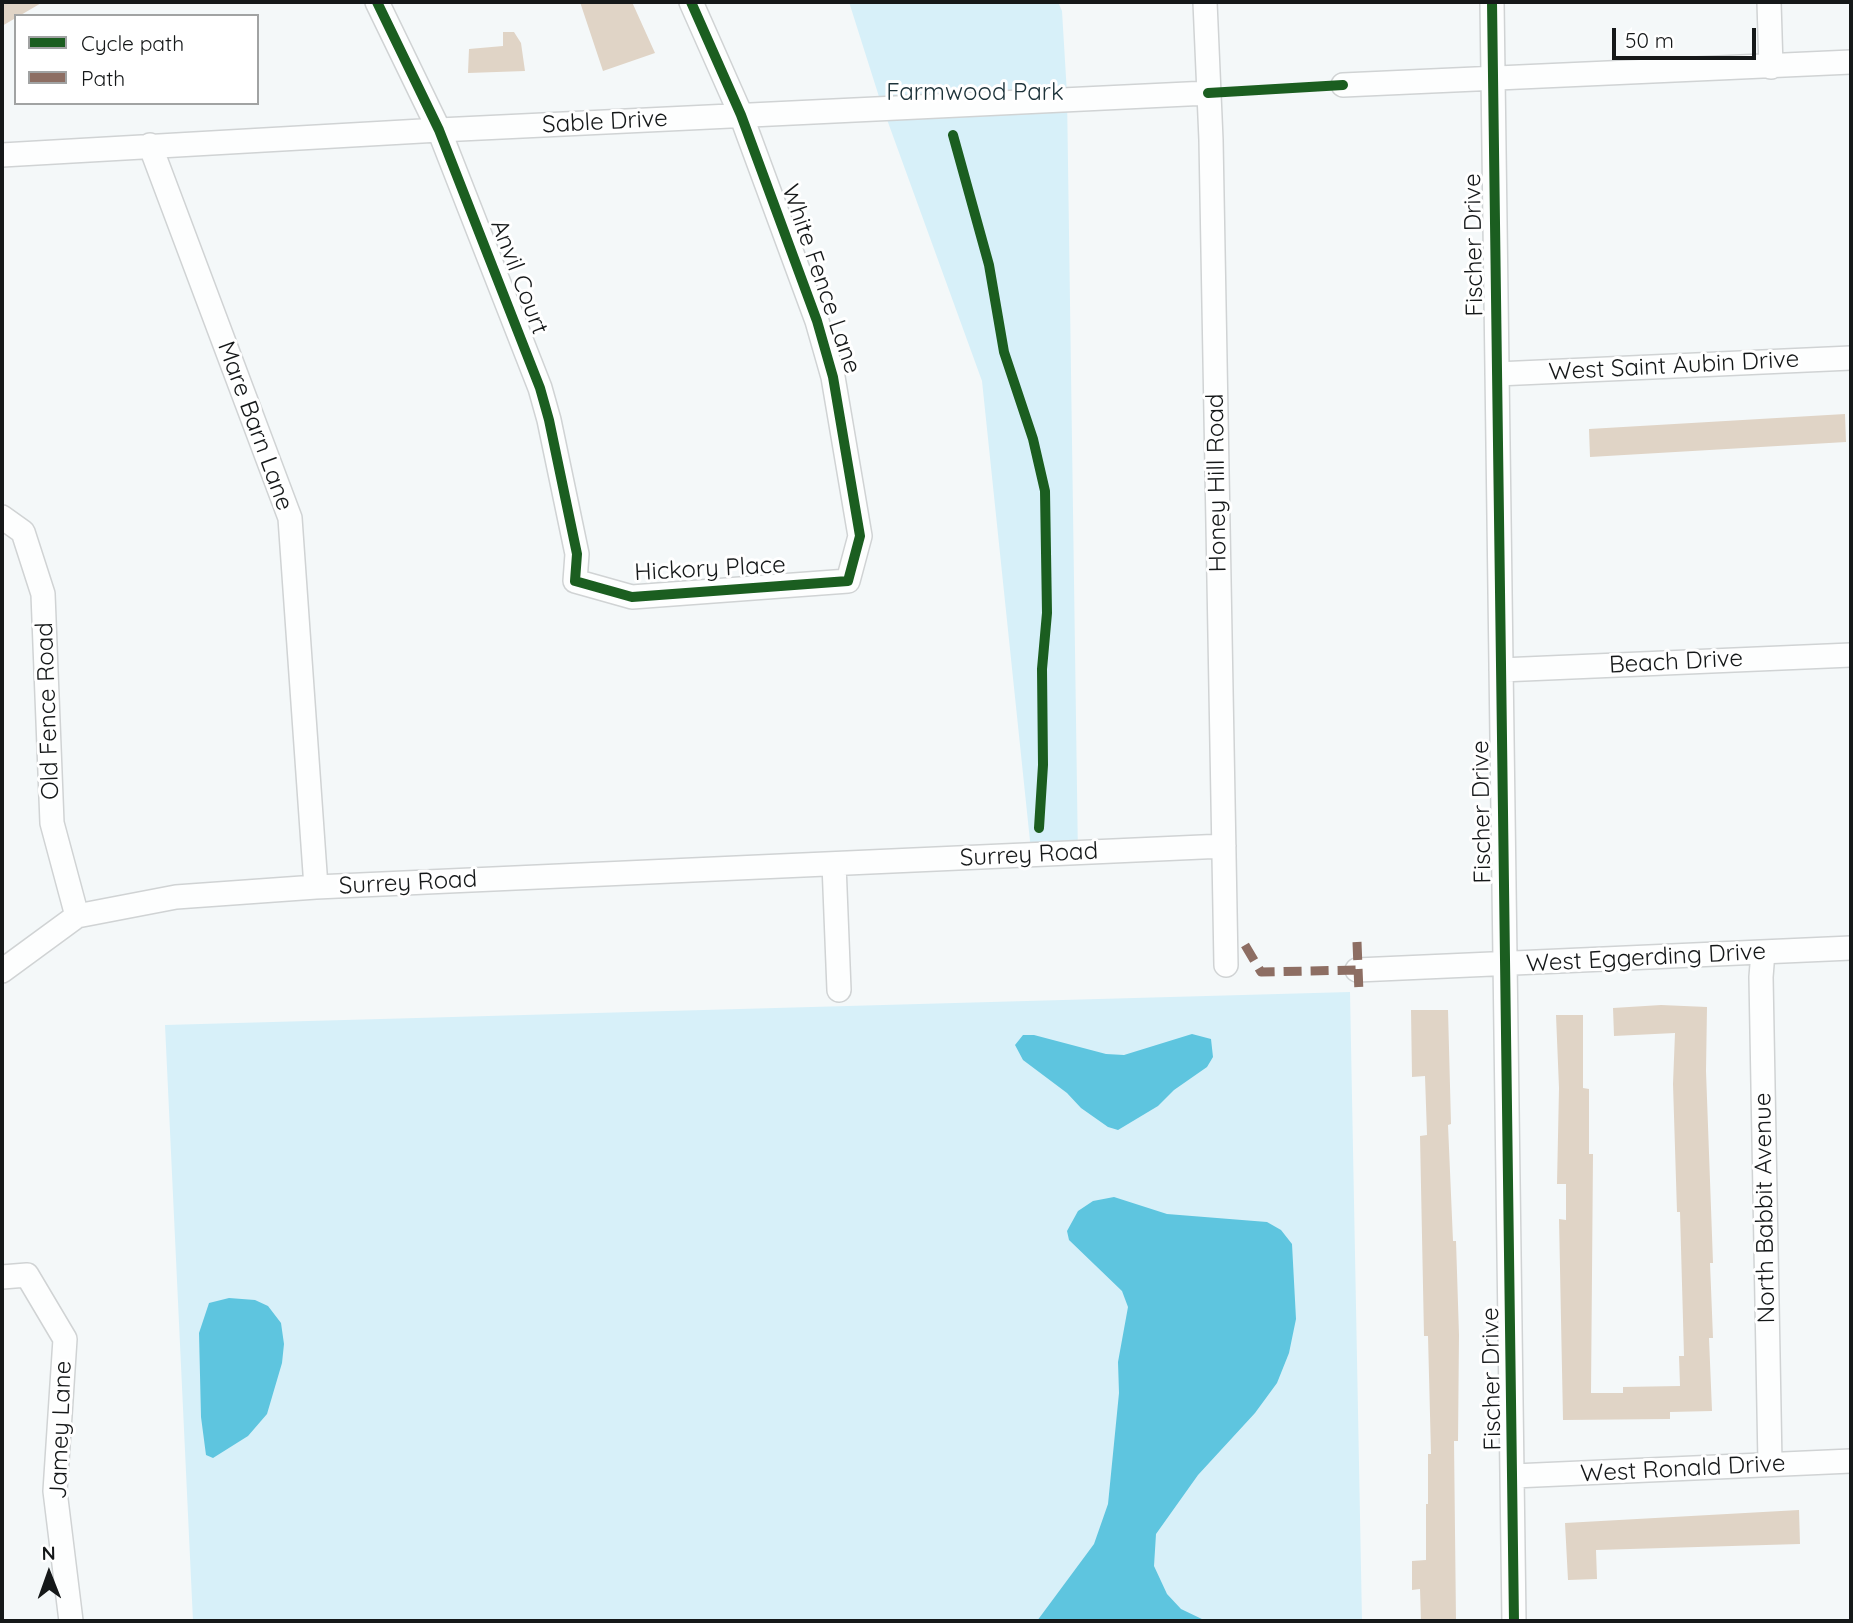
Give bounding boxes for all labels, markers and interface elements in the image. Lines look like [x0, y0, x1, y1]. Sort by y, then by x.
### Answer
legend [14, 14, 259, 105]
scale bar [1615, 14, 1758, 58]
text: 50 m [1625, 27, 1674, 53]
text: Cycle path [81, 30, 184, 56]
text: Path [81, 65, 125, 91]
park label: Farmwood Park [886, 79, 1064, 107]
street label: Sable Drive [541, 104, 669, 140]
street label: Fischer Drive [1458, 173, 1490, 317]
street label: White Fence Lane [775, 181, 867, 377]
street label: Anvil Court [484, 216, 554, 338]
street label: Mare Barn Lane [211, 338, 299, 514]
street label: West Saint Aubin Drive [1548, 345, 1800, 387]
street label: Honey Hill Road [1201, 393, 1233, 573]
street label: Hickory Place [634, 551, 786, 587]
street label: Old Fence Road [31, 622, 65, 800]
street label: Beach Drive [1608, 644, 1744, 680]
street label: Fischer Drive [1466, 740, 1498, 884]
street label: Surrey Road [959, 837, 1099, 873]
street label: Surrey Road [338, 865, 478, 901]
street label: West Eggerding Drive [1525, 937, 1767, 979]
street label: North Babbit Avenue [1749, 1092, 1781, 1324]
street label: Fischer Drive [1476, 1307, 1508, 1451]
street label: Jamey Lane [44, 1360, 78, 1500]
street label: West Ronald Drive [1580, 1449, 1786, 1489]
north arrow [14, 1539, 84, 1609]
text: N [41, 1541, 56, 1565]

